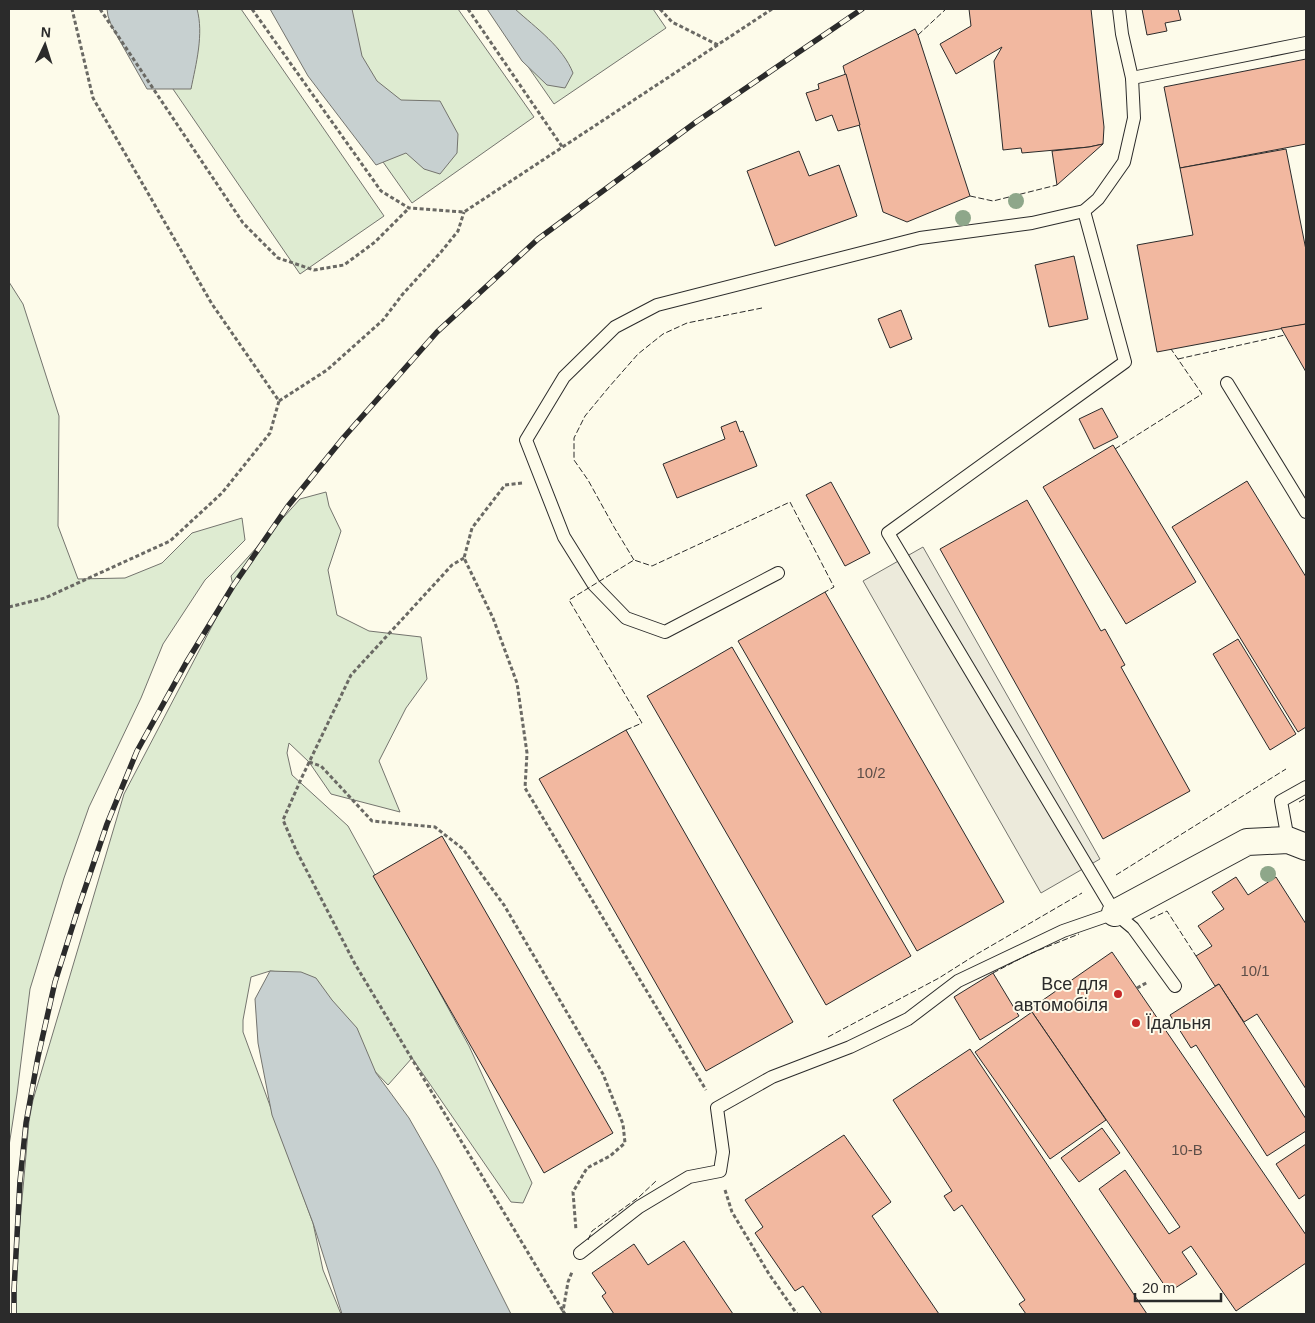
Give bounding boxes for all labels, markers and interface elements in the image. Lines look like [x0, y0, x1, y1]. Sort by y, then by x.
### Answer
north arrow [20, 20, 70, 70]
text: N [40, 24, 52, 40]
house number: 10/2 [856, 764, 886, 781]
house number: 10/1 [1240, 962, 1270, 979]
place label: Все для автомобіля [1014, 974, 1108, 1015]
marker: Все для автомобіля [1112, 988, 1124, 1000]
place label: Їдальня [1146, 1013, 1211, 1033]
marker: Їдальня [1130, 1017, 1142, 1029]
house number: 10-В [1171, 1141, 1203, 1158]
scale bar [1135, 1270, 1221, 1302]
text: 20 m [1142, 1279, 1175, 1296]

